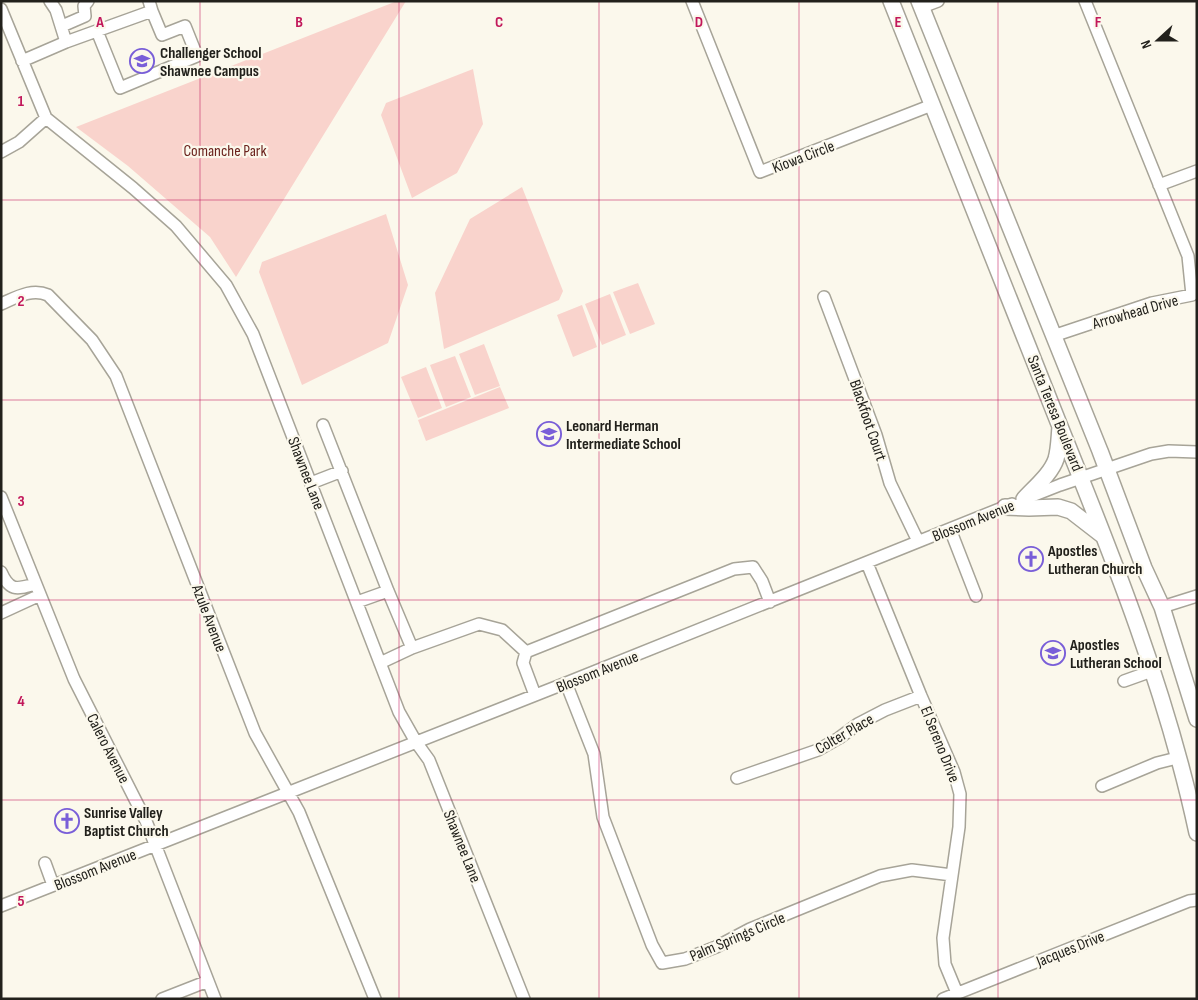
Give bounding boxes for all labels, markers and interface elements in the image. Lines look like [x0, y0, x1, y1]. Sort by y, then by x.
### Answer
text: A [95, 13, 104, 32]
text: B [295, 13, 303, 32]
text: C [495, 13, 503, 32]
text: D [695, 13, 703, 32]
text: E [895, 13, 902, 32]
text: F [1095, 13, 1102, 32]
north arrow [1133, 15, 1183, 65]
text: N [1137, 38, 1156, 51]
place label: Challenger School Shawnee Campus [160, 44, 262, 81]
school or university icon: Challenger School Shawnee Campus [129, 48, 155, 74]
text: 1 [18, 92, 25, 111]
street label: Kiowa Circle [770, 137, 837, 178]
park label: Comanche Park [183, 142, 267, 161]
street label: Arrowhead Drive [1089, 291, 1180, 334]
text: 2 [17, 292, 25, 311]
street label: Santa Teresa Boulevard [1023, 353, 1087, 474]
street label: Blackfoot Court [845, 378, 890, 464]
place label: Leonard Herman Intermediate School [566, 417, 681, 454]
school or university icon: Leonard Herman Intermediate School [536, 421, 562, 447]
street label: Shawnee Lane [283, 434, 328, 513]
text: 3 [17, 492, 25, 511]
street label: Blossom Avenue [930, 496, 1017, 546]
place label: Apostles Lutheran Church [1047, 542, 1142, 579]
church icon: Apostles Lutheran Church [1018, 546, 1044, 572]
street label: Azule Avenue [187, 581, 230, 655]
place label: Apostles Lutheran School [1069, 636, 1162, 673]
school or university icon: Apostles Lutheran School [1040, 640, 1066, 666]
street label: Blossom Avenue [554, 647, 641, 697]
text: 4 [17, 692, 25, 711]
street label: El Sereno Drive [916, 704, 963, 785]
street label: Colter Place [812, 710, 877, 759]
street label: Calero Avenue [82, 711, 133, 787]
place label: Sunrise Valley Baptist Church [84, 804, 169, 841]
church icon: Sunrise Valley Baptist Church [54, 808, 80, 834]
street label: Shawnee Lane [438, 808, 485, 886]
street label: Blossom Avenue [52, 845, 139, 895]
text: 5 [17, 892, 25, 911]
street label: Palm Springs Circle [687, 909, 788, 966]
street label: Jacques Drive [1033, 927, 1107, 972]

